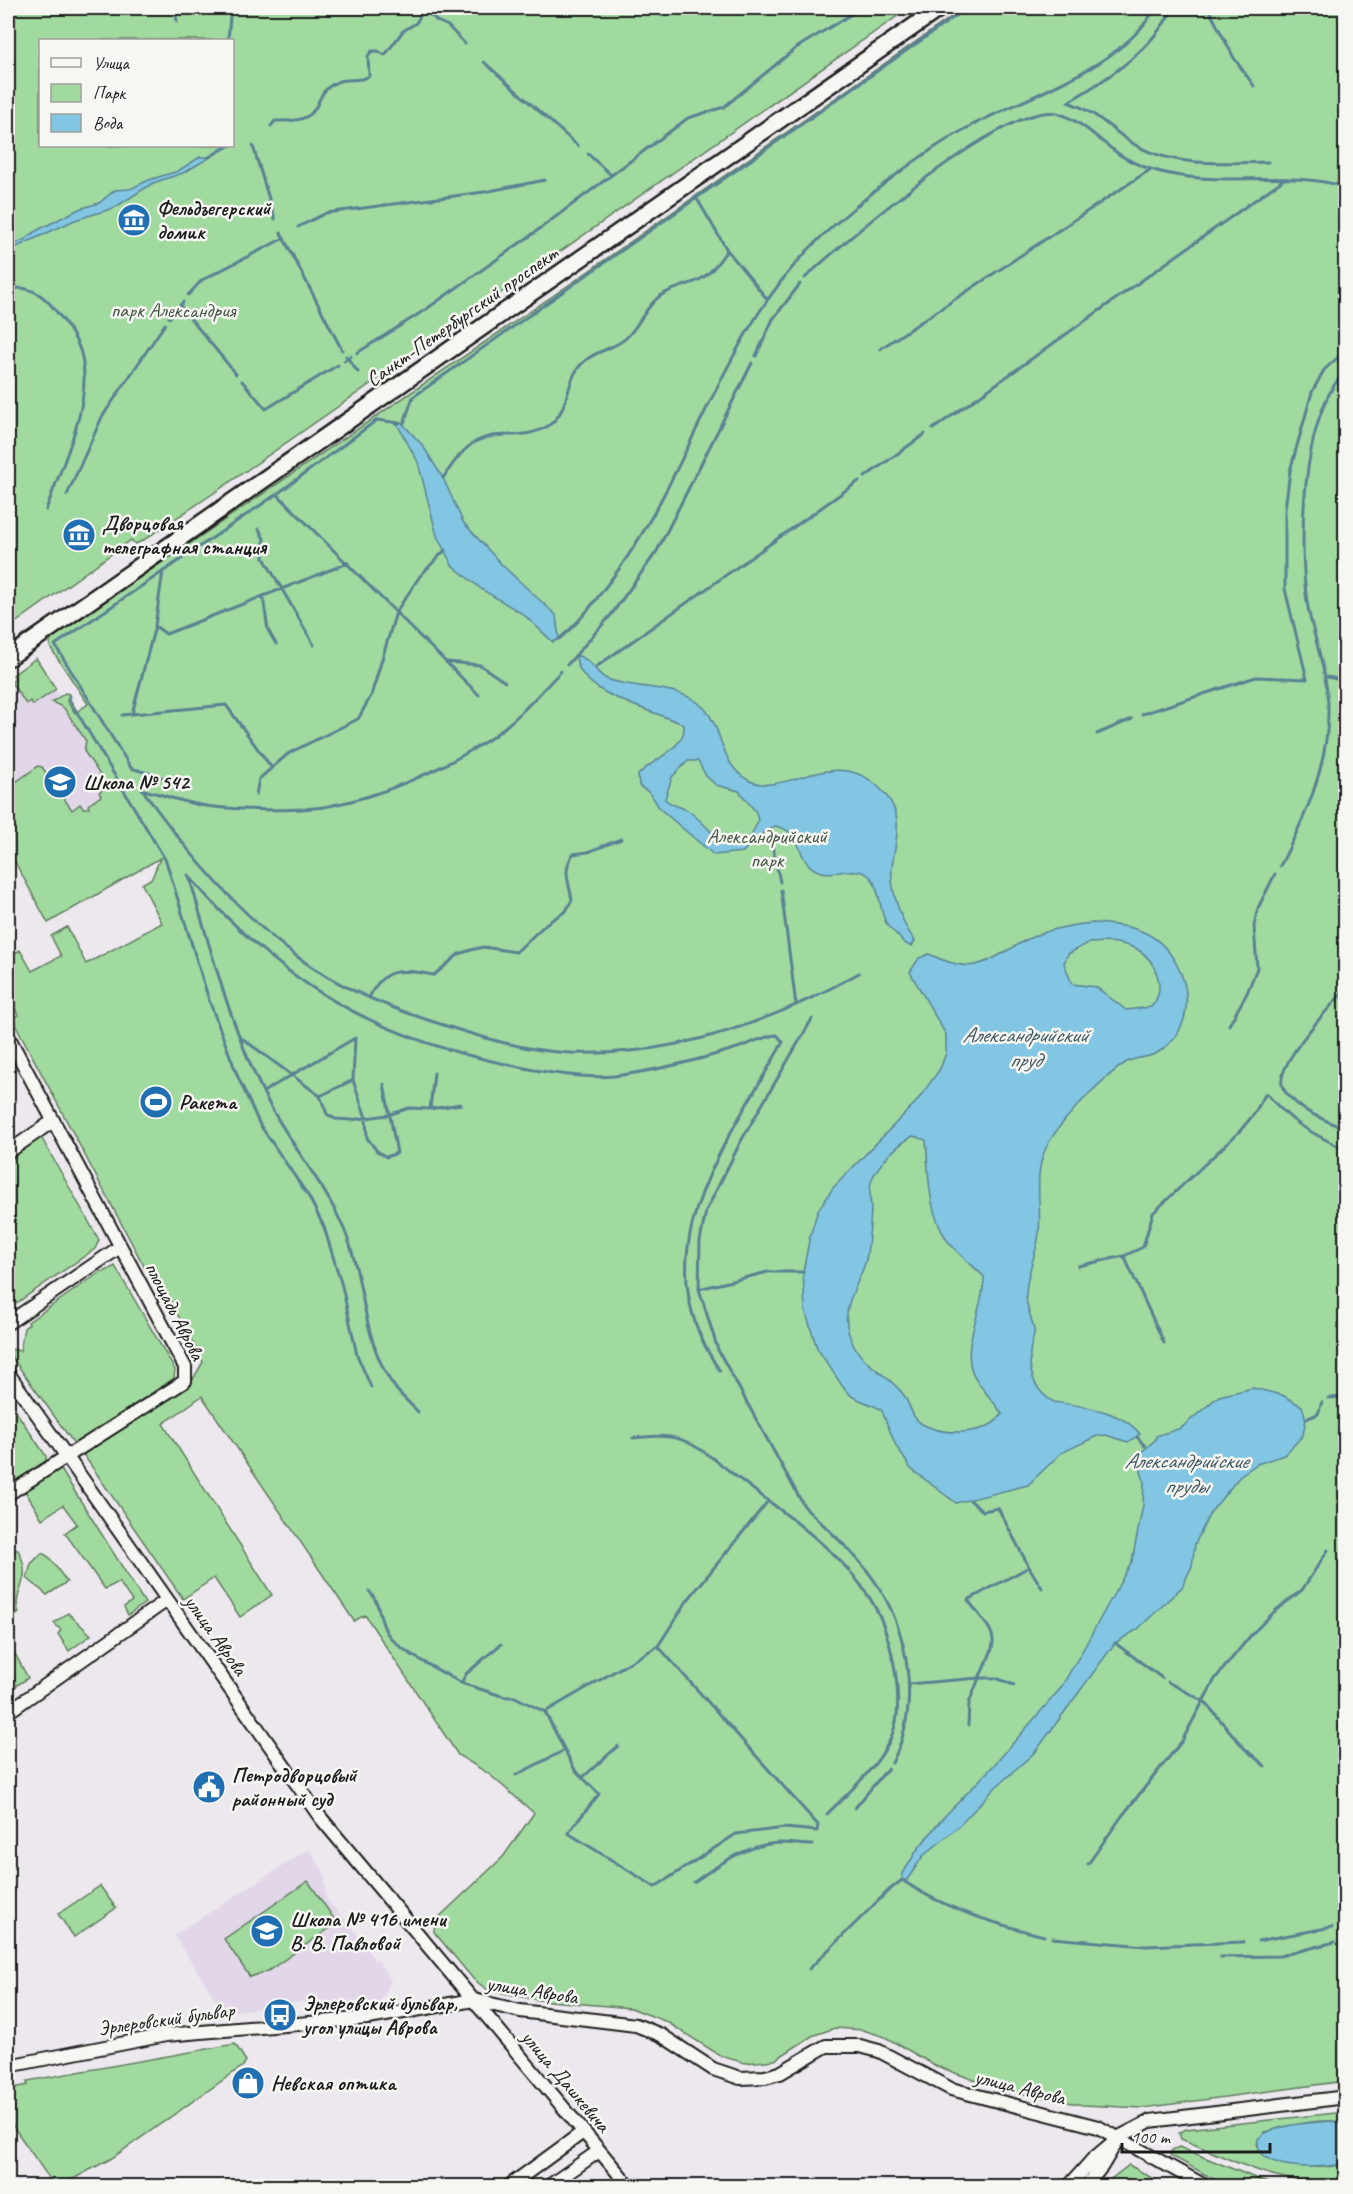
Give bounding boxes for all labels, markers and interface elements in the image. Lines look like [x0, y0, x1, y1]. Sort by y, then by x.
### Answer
legend [39, 39, 234, 147]
text: Улица [93, 52, 130, 74]
text: Парк [93, 82, 127, 104]
text: Вода [93, 112, 124, 134]
place label: Фельдъегерский домик [157, 195, 272, 245]
museum icon: Фельдъегерский домик [116, 202, 152, 238]
street label: Санкт-Петербургский проспект [361, 239, 564, 392]
park label: парк Александрия [111, 297, 237, 323]
place label: Дворцовая телеграфная станция [102, 510, 268, 560]
museum icon: Дворцовая телеграфная станция [61, 517, 97, 553]
school or university icon: Школа № 542 [42, 764, 78, 800]
place label: Школа № 542 [83, 769, 191, 795]
park label: Александрийский парк [707, 823, 828, 873]
water label: Александрийский пруд [962, 1021, 1093, 1074]
sports icon: Ракета [138, 1084, 174, 1120]
place label: Ракета [179, 1089, 238, 1115]
street label: площадь Аврова [139, 1258, 212, 1366]
water label: Александрийские пруды [1124, 1447, 1252, 1500]
street label: улица Аврова [178, 1588, 254, 1682]
place label: Петродворцовый районный суд [232, 1762, 359, 1812]
public building icon: Петродворцовый районный суд [191, 1769, 227, 1805]
place label: Школа № 416 имени В. В. Павловой [290, 1906, 448, 1956]
school or university icon: Школа № 416 имени В. В. Павловой [249, 1913, 285, 1949]
street label: улица Аврова [482, 1970, 581, 2010]
place label: Эрлеровский бульвар, угол улицы Аврова [301, 1990, 458, 2040]
street label: Эрлеровский бульвар [96, 1996, 237, 2041]
bus stop icon: Эрлеровский бульвар, угол улицы Аврова [262, 1997, 298, 2033]
street label: улица Дашкевича [515, 2023, 617, 2139]
street label: улица Аврова [970, 2063, 1069, 2111]
shop icon: Невская оптика [230, 2065, 266, 2101]
place label: Невская оптика [271, 2070, 397, 2096]
scale bar [1122, 2116, 1270, 2154]
text: 100 m [1131, 2126, 1172, 2148]

